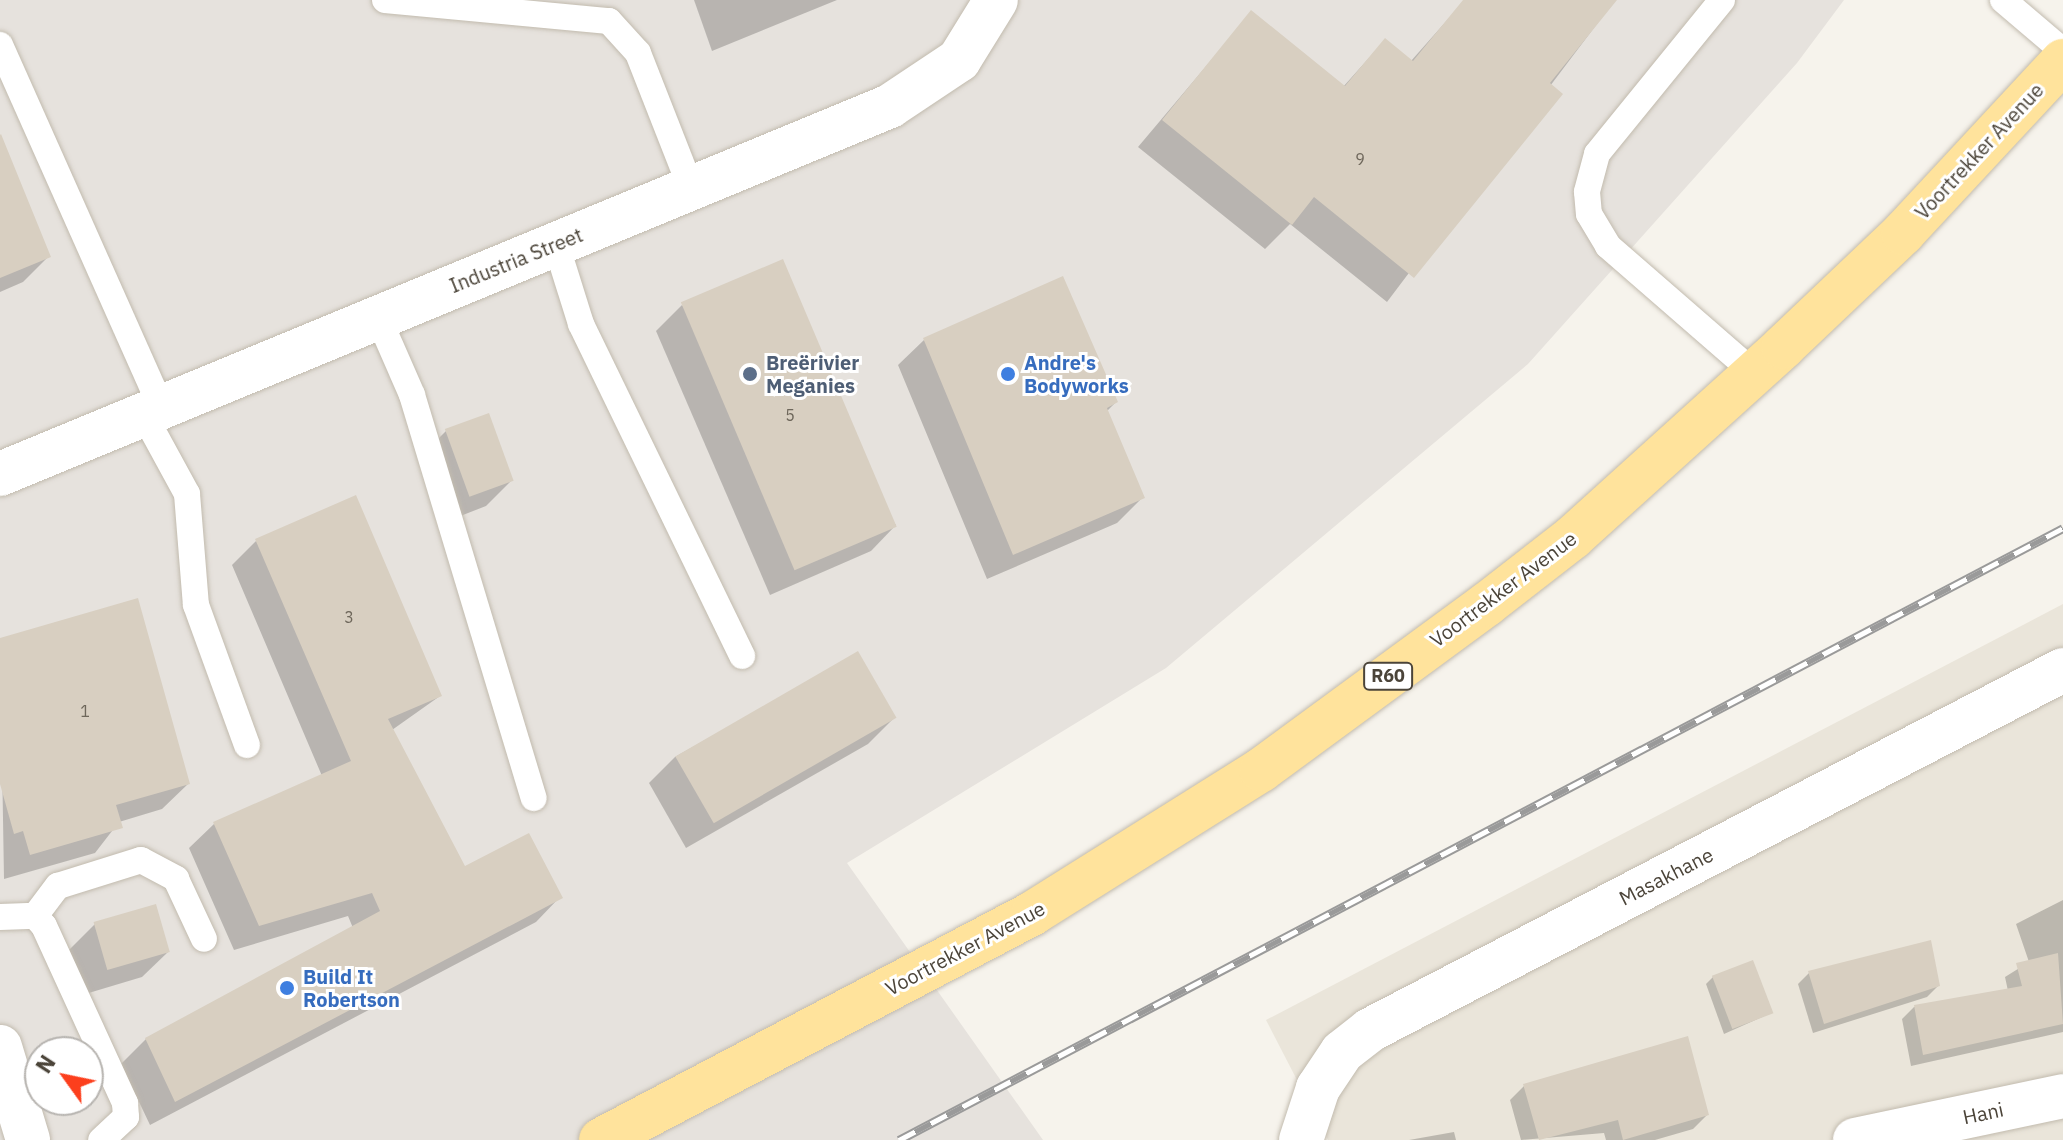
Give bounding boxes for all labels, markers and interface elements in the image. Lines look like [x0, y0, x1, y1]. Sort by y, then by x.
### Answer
street label: Voortrekker Avenue [1910, 78, 2048, 224]
house number: 9 [1355, 149, 1365, 169]
street label: Industria Street [446, 222, 586, 298]
place label: Breërivier Meganies [766, 350, 859, 397]
place label: Andre's Bodyworks [1024, 350, 1129, 397]
marker: Breërivier Meganies [741, 365, 759, 383]
marker: Andre's Bodyworks [999, 365, 1017, 383]
house number: 5 [785, 405, 795, 425]
street label: Voortrekker Avenue [1425, 526, 1581, 652]
house number: 3 [344, 607, 354, 627]
road number: R60 [1362, 662, 1414, 690]
house number: 1 [80, 701, 90, 721]
street label: Masakhane [1615, 842, 1717, 910]
street label: Voortrekker Avenue [881, 896, 1049, 1000]
place label: Build It Robertson [303, 964, 400, 1011]
marker: Build It Robertson [278, 979, 296, 997]
north arrow [24, 1036, 104, 1116]
text: N [29, 1049, 62, 1078]
street label: Hani [1960, 1097, 2006, 1129]

